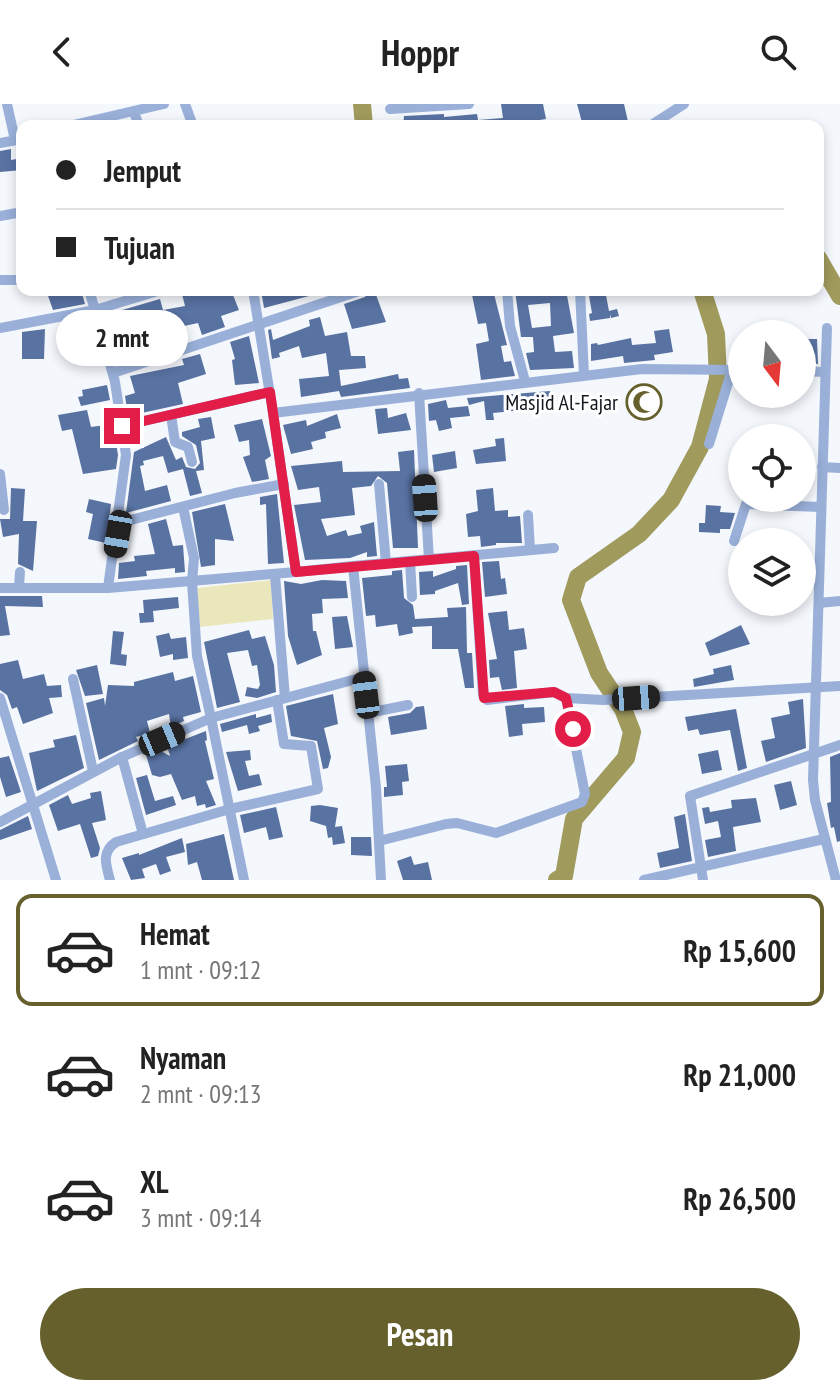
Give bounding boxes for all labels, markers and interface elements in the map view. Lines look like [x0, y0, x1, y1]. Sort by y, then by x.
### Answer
text: Hoppr [381, 29, 459, 76]
icon: back [40, 30, 84, 74]
icon: search [756, 30, 800, 74]
text: Jemput [104, 151, 181, 190]
text: Tujuan [104, 228, 175, 267]
callout: 2 mnt [56, 310, 188, 366]
north arrow [728, 320, 816, 408]
map controls [728, 320, 816, 616]
text: 2 mnt [95, 321, 149, 354]
mosque icon: Masjid Al-Fajar [625, 383, 663, 421]
place label: Masjid Al-Fajar [505, 388, 618, 416]
route end [104, 408, 140, 444]
button: locate [728, 424, 816, 512]
car [411, 473, 439, 523]
car [102, 508, 134, 560]
button: layers [728, 528, 816, 616]
car [351, 670, 381, 720]
car [611, 684, 661, 712]
route start [555, 711, 591, 747]
car [135, 719, 189, 759]
icon: car [44, 914, 116, 986]
text: Hemat [140, 914, 210, 953]
text: Rp 15,600 [683, 931, 796, 970]
text: 1 mnt · 09:12 [140, 953, 261, 986]
icon: car [44, 1038, 116, 1110]
text: Nyaman [140, 1038, 226, 1077]
text: Rp 21,000 [683, 1055, 796, 1094]
text: 2 mnt · 09:13 [140, 1077, 261, 1110]
icon: car [44, 1162, 116, 1234]
text: XL [140, 1162, 169, 1201]
text: Rp 26,500 [683, 1179, 796, 1218]
text: 3 mnt · 09:14 [140, 1201, 261, 1234]
button: Pesan [40, 1288, 800, 1380]

